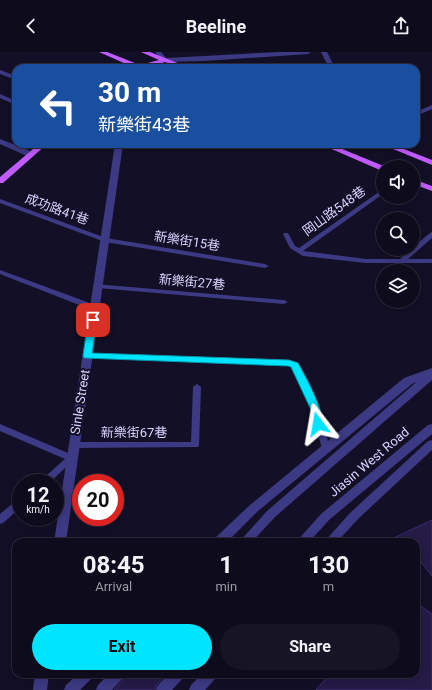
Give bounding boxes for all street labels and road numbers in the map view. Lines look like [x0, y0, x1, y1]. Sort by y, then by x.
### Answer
street label: 岡山路548巷 [300, 183, 368, 239]
street label: 成功路41巷 [23, 191, 91, 227]
street label: 新樂街15巷 [153, 228, 221, 254]
street label: 新樂街27巷 [158, 272, 226, 292]
street label: Sinle Street [67, 368, 93, 436]
street label: Jiasin West Road [326, 424, 412, 500]
street label: 新樂街67巷 [101, 425, 167, 440]

